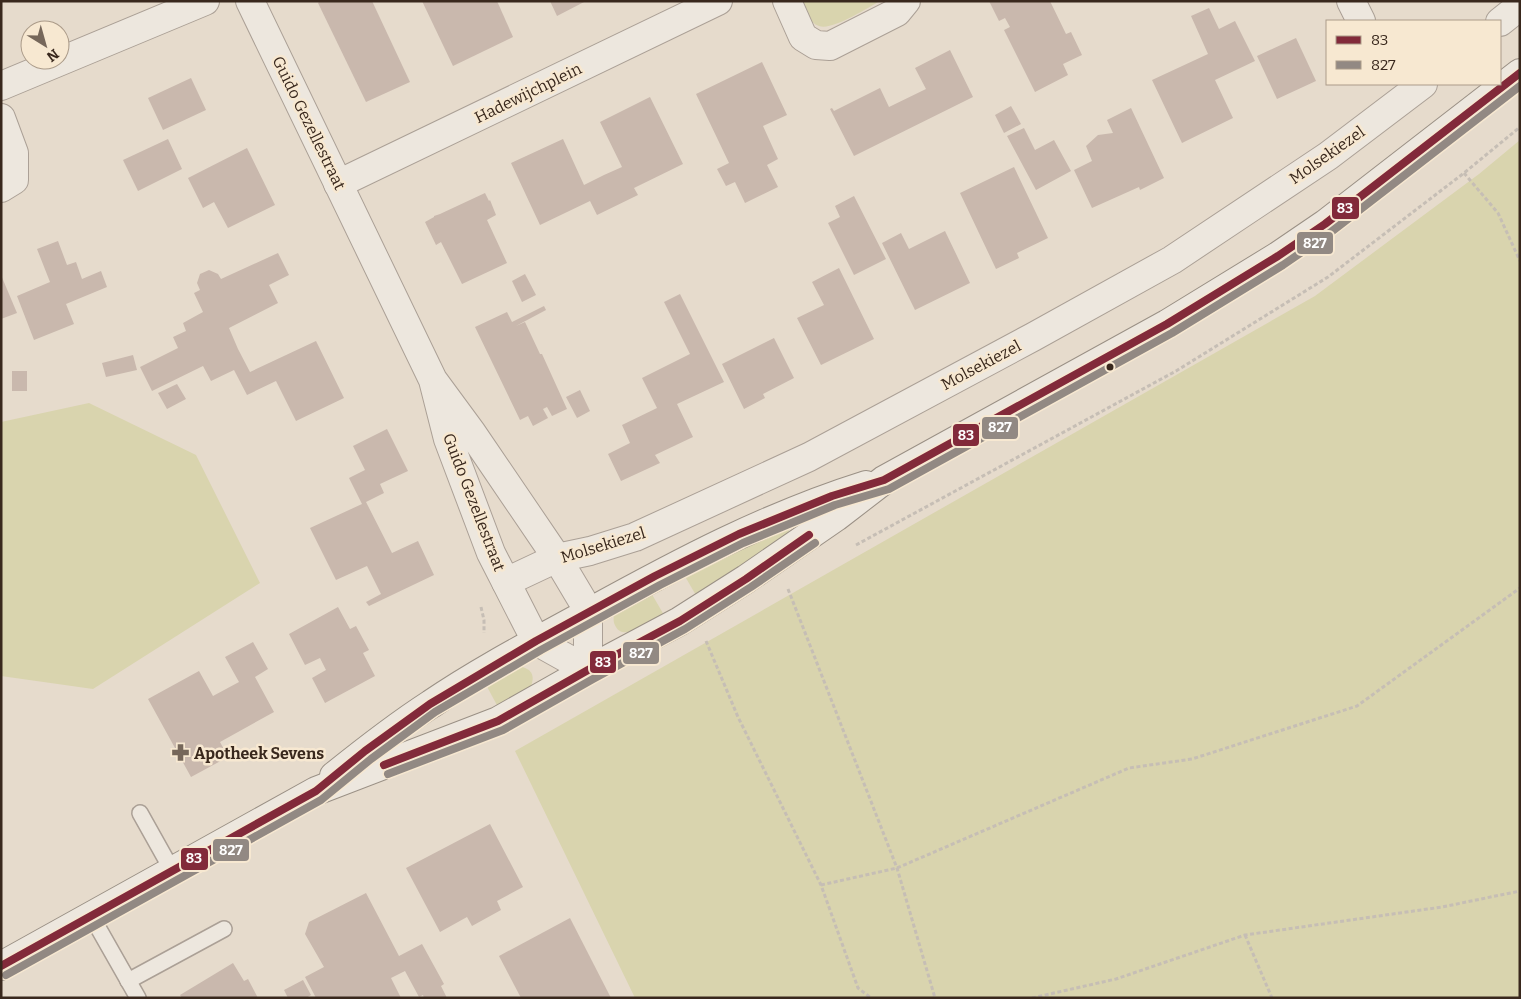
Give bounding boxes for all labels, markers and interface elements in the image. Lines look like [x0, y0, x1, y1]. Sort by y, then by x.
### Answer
north arrow [20, 20, 70, 70]
legend [1326, 20, 1501, 85]
text: 83 [1371, 31, 1388, 49]
text: N [43, 45, 62, 65]
street label: Guido Gezellestraat [268, 53, 350, 193]
text: 827 [1371, 56, 1396, 74]
street label: Hadewijchplein [471, 59, 585, 127]
street label: Molsekiezel [1286, 122, 1369, 188]
line badge: 83 [1331, 196, 1360, 220]
text: 83 [1337, 200, 1353, 217]
line badge: 827 [1296, 231, 1334, 255]
text: 827 [1303, 235, 1327, 252]
street label: Molsekiezel [938, 336, 1024, 394]
unlabelled marker [1105, 362, 1115, 372]
line badge: 827 [981, 416, 1019, 440]
text: 827 [988, 419, 1012, 436]
line badge: 83 [952, 423, 980, 447]
text: 83 [958, 427, 974, 444]
street label: Guido Gezellestraat [439, 430, 509, 574]
street label: Molsekiezel [558, 523, 648, 567]
line badge: 827 [622, 641, 660, 665]
text: 827 [629, 645, 653, 662]
line badge: 83 [589, 650, 617, 674]
text: 83 [595, 654, 611, 671]
pharmacy icon: Apotheek Sevens [170, 743, 190, 763]
place label: Apotheek Sevens [194, 744, 324, 763]
line badge: 827 [212, 838, 250, 862]
text: 827 [219, 842, 243, 859]
line badge: 83 [180, 847, 209, 871]
text: 83 [186, 850, 202, 867]

